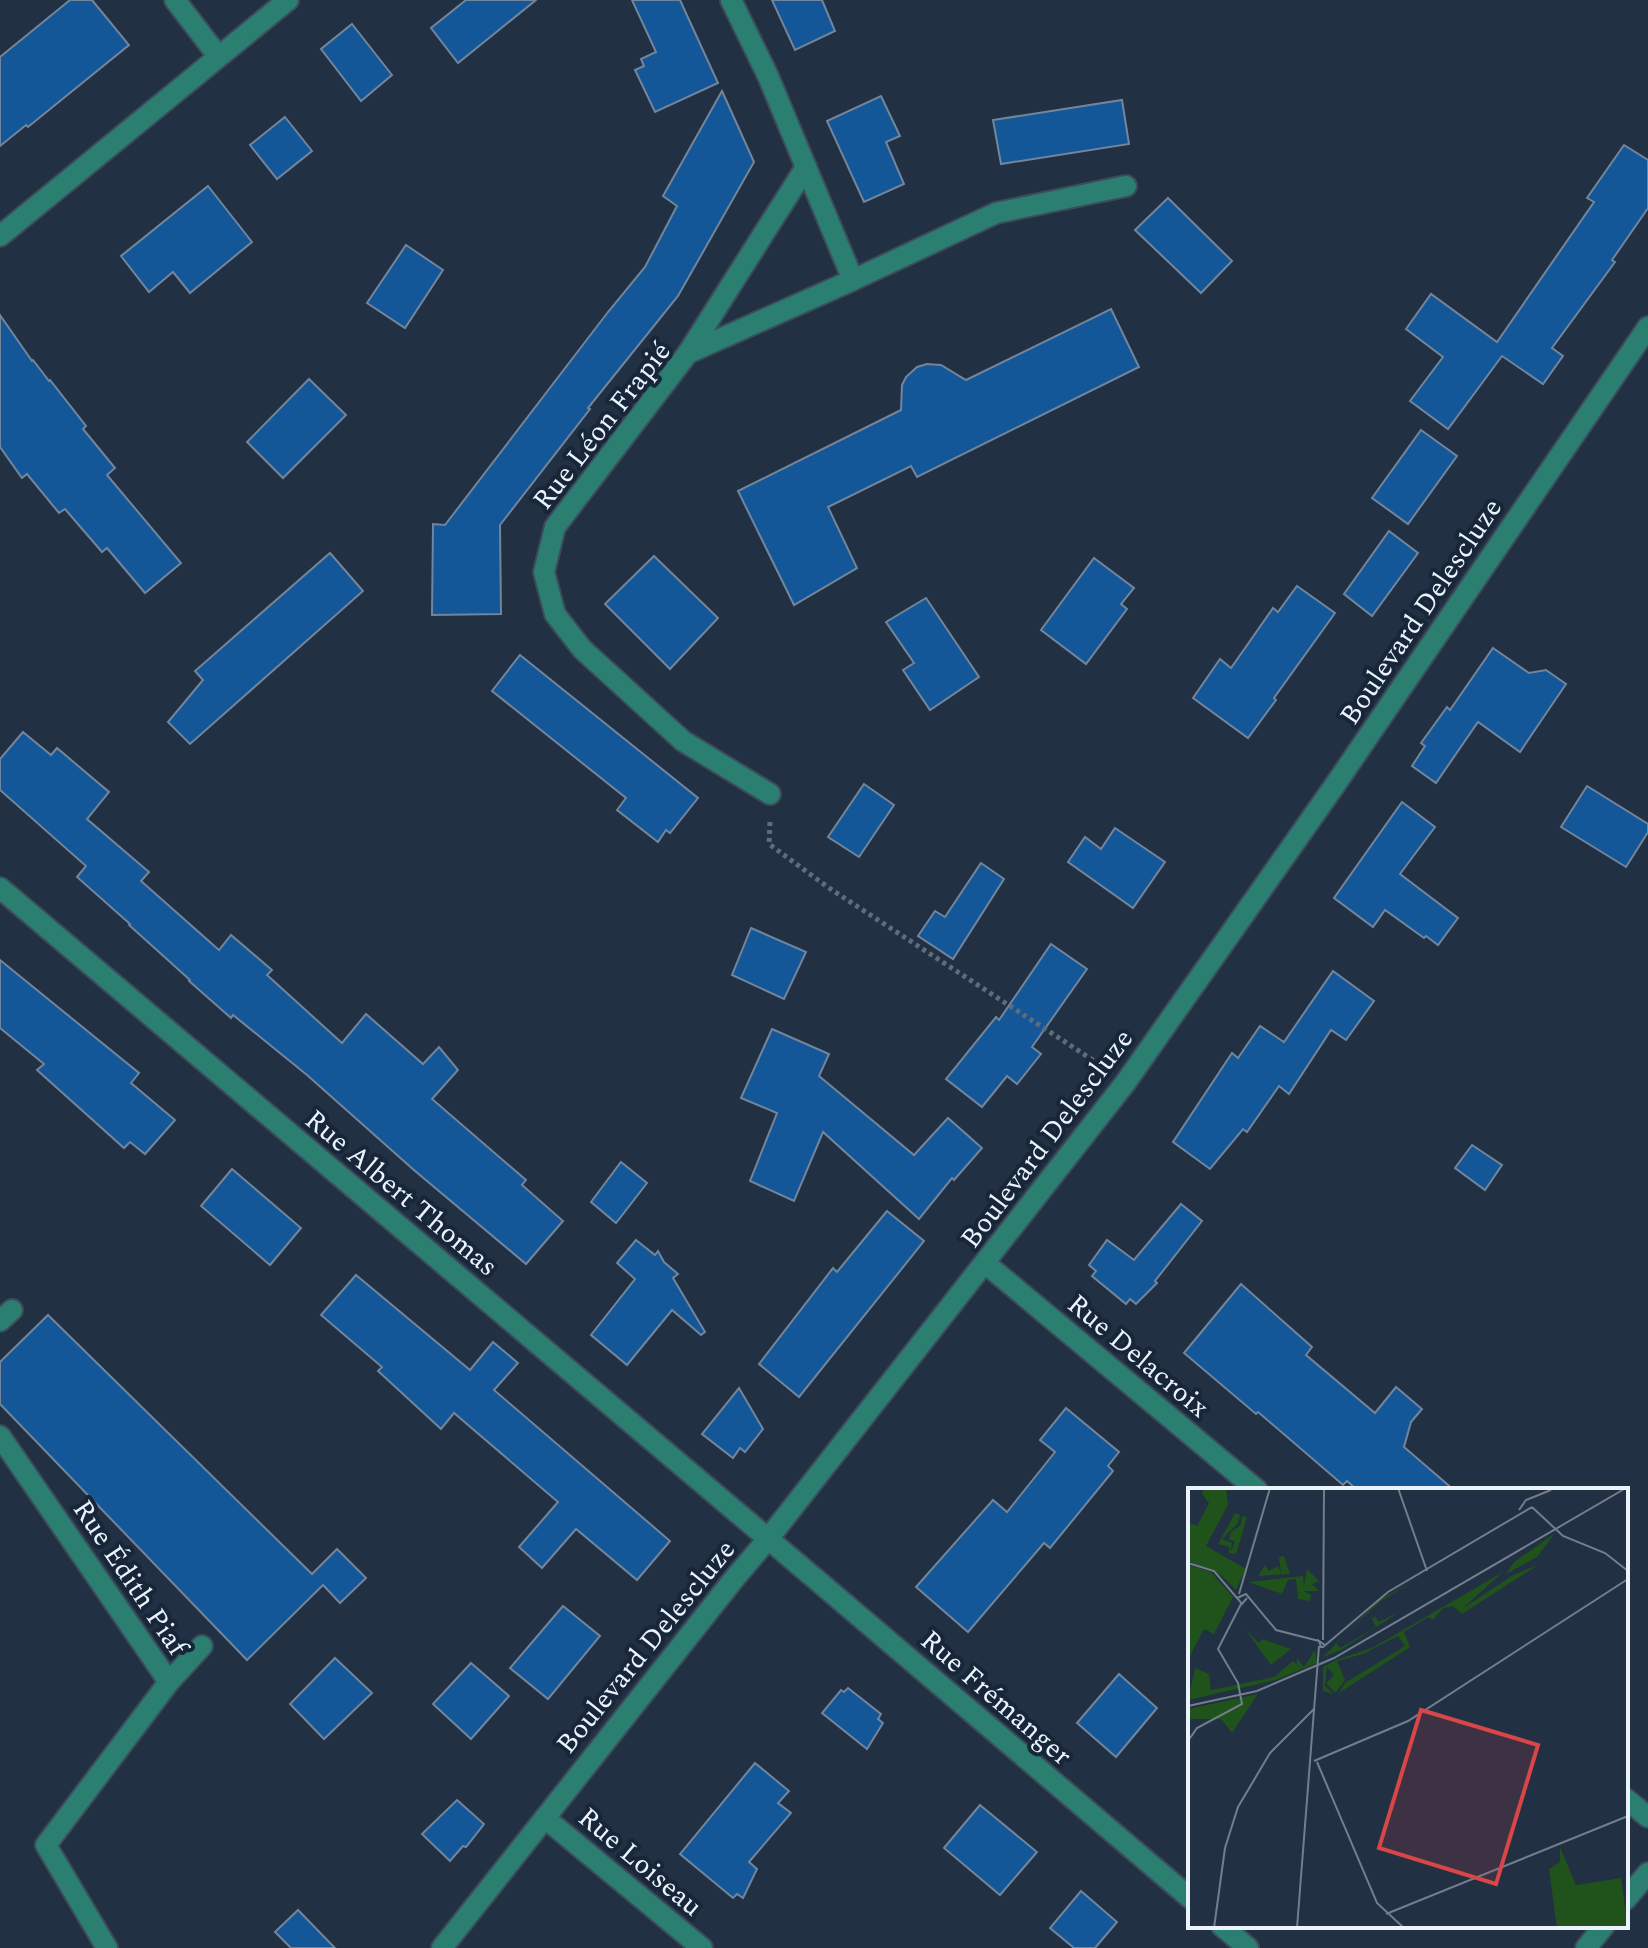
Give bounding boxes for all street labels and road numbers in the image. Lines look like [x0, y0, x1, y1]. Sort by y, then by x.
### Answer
street label: Rue Léon Frapié [522, 332, 682, 520]
street label: Boulevard Delescluze [1329, 490, 1513, 734]
street label: Boulevard Delescluze [950, 1020, 1144, 1258]
street label: Rue Albert Thomas [295, 1099, 507, 1287]
street label: Rue Delacroix [1057, 1284, 1219, 1429]
street label: Rue Édith Piaf [62, 1491, 199, 1667]
street label: Boulevard Delescluze [546, 1530, 746, 1764]
street label: Rue Frémanger [910, 1620, 1082, 1776]
street label: Rue Loiseau [568, 1797, 712, 1927]

